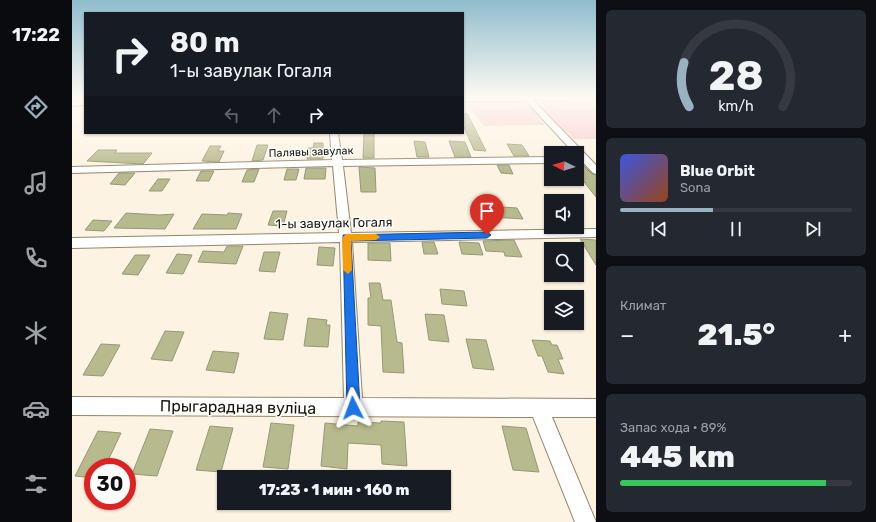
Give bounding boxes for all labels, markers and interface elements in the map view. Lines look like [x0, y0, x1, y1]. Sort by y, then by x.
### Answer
text: 17:22 [12, 24, 60, 46]
text: 80 m [170, 26, 240, 59]
icon: right [104, 28, 156, 80]
text: 28 [708, 51, 764, 100]
text: 1-ы завулак Гогаля [170, 60, 332, 82]
icon: directions [22, 93, 50, 121]
text: km/h [718, 98, 754, 115]
icon: left [221, 104, 243, 126]
icon: ahead [263, 104, 285, 126]
icon: right [305, 104, 327, 126]
street label: Палявы завулак [268, 144, 354, 160]
north arrow [544, 146, 584, 186]
map controls [544, 146, 584, 330]
text: Blue Orbit [680, 162, 755, 180]
icon: music [22, 169, 50, 197]
text: Sona [680, 180, 711, 195]
pin [470, 194, 504, 235]
button: sound [544, 194, 584, 234]
icon: arrive [476, 200, 498, 222]
street label: 1-ы завулак Гогаля [275, 214, 393, 232]
icon: previous [648, 218, 670, 240]
icon: pause [725, 218, 747, 240]
icon: next [802, 218, 824, 240]
button: search [544, 242, 584, 282]
icon: phone [22, 244, 50, 272]
button: layers [544, 290, 584, 330]
text: Климат [620, 298, 666, 313]
text: 21.5° [697, 317, 775, 353]
icon: climate [22, 319, 50, 347]
text: − [620, 322, 634, 349]
text: + [838, 322, 852, 349]
position arrow [332, 387, 374, 429]
icon: car [22, 395, 50, 423]
street label: Прыгарадная вуліца [160, 396, 316, 418]
text: Запас хода · 89% [620, 420, 726, 435]
text: 445 km [620, 439, 735, 475]
speed limit sign: 30 [84, 458, 136, 510]
icon: filters [22, 470, 50, 498]
text: 17:23 · 1 мин · 160 m [259, 481, 409, 499]

